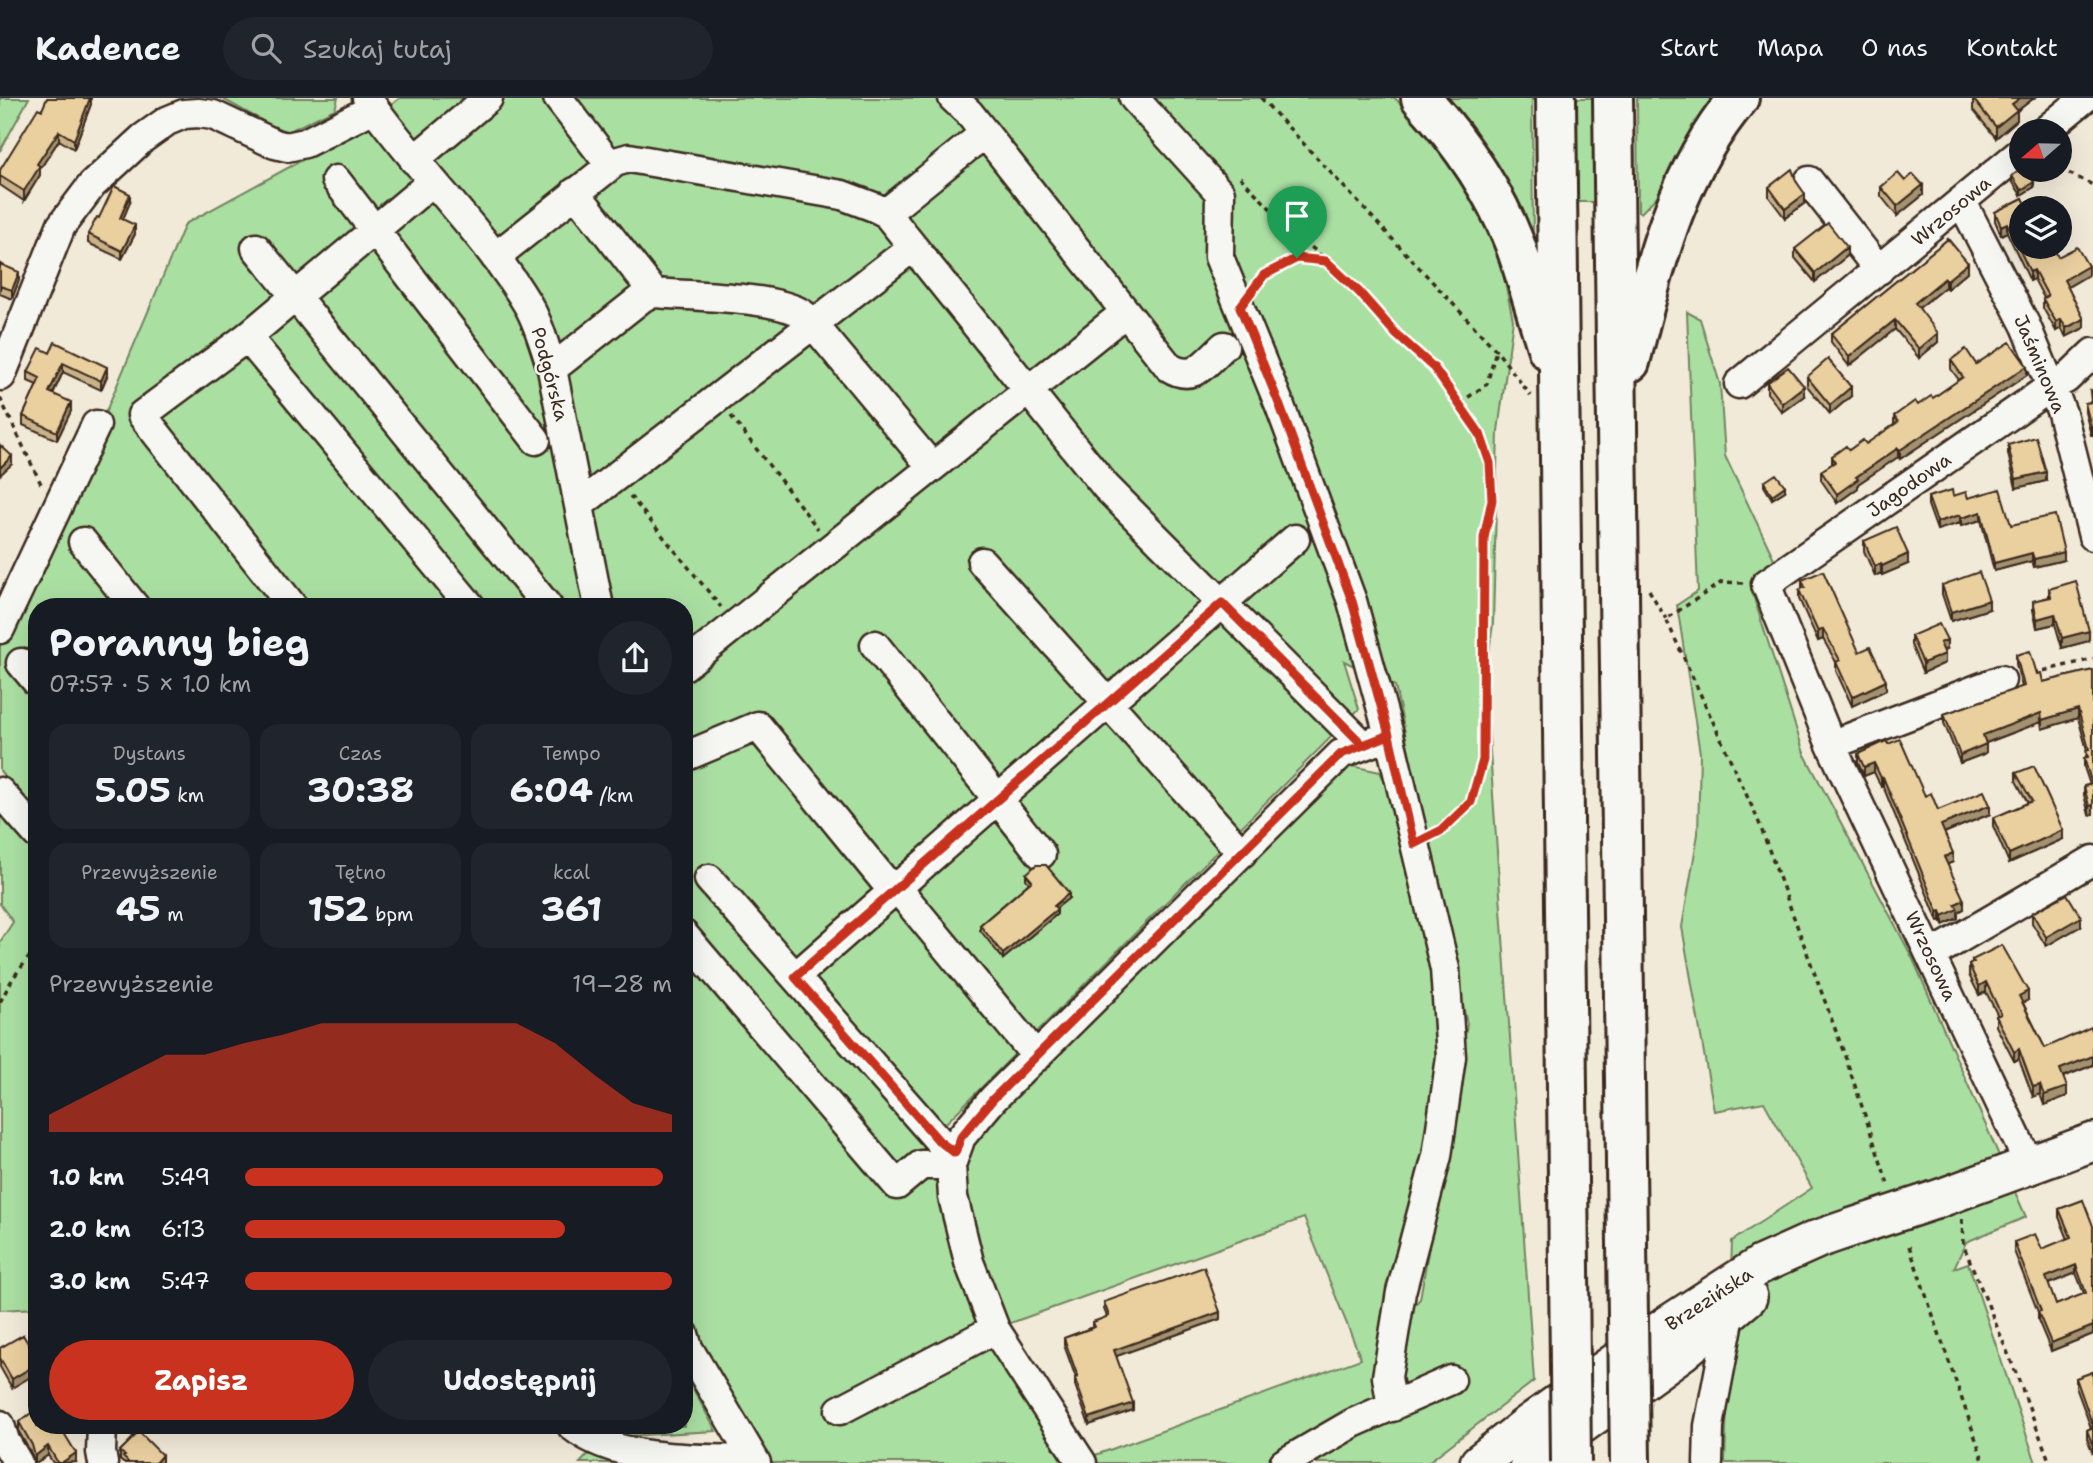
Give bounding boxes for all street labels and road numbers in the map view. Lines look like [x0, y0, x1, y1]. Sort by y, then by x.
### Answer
street label: Wrzosowa [1906, 170, 1996, 252]
street label: Jaśminowa [2008, 311, 2072, 417]
street label: Podgórska [525, 324, 575, 424]
street label: Jagodowa [1862, 447, 1956, 523]
street label: Wrzosowa [1899, 907, 1963, 1005]
street label: Brzezińska [1660, 1261, 1758, 1337]

